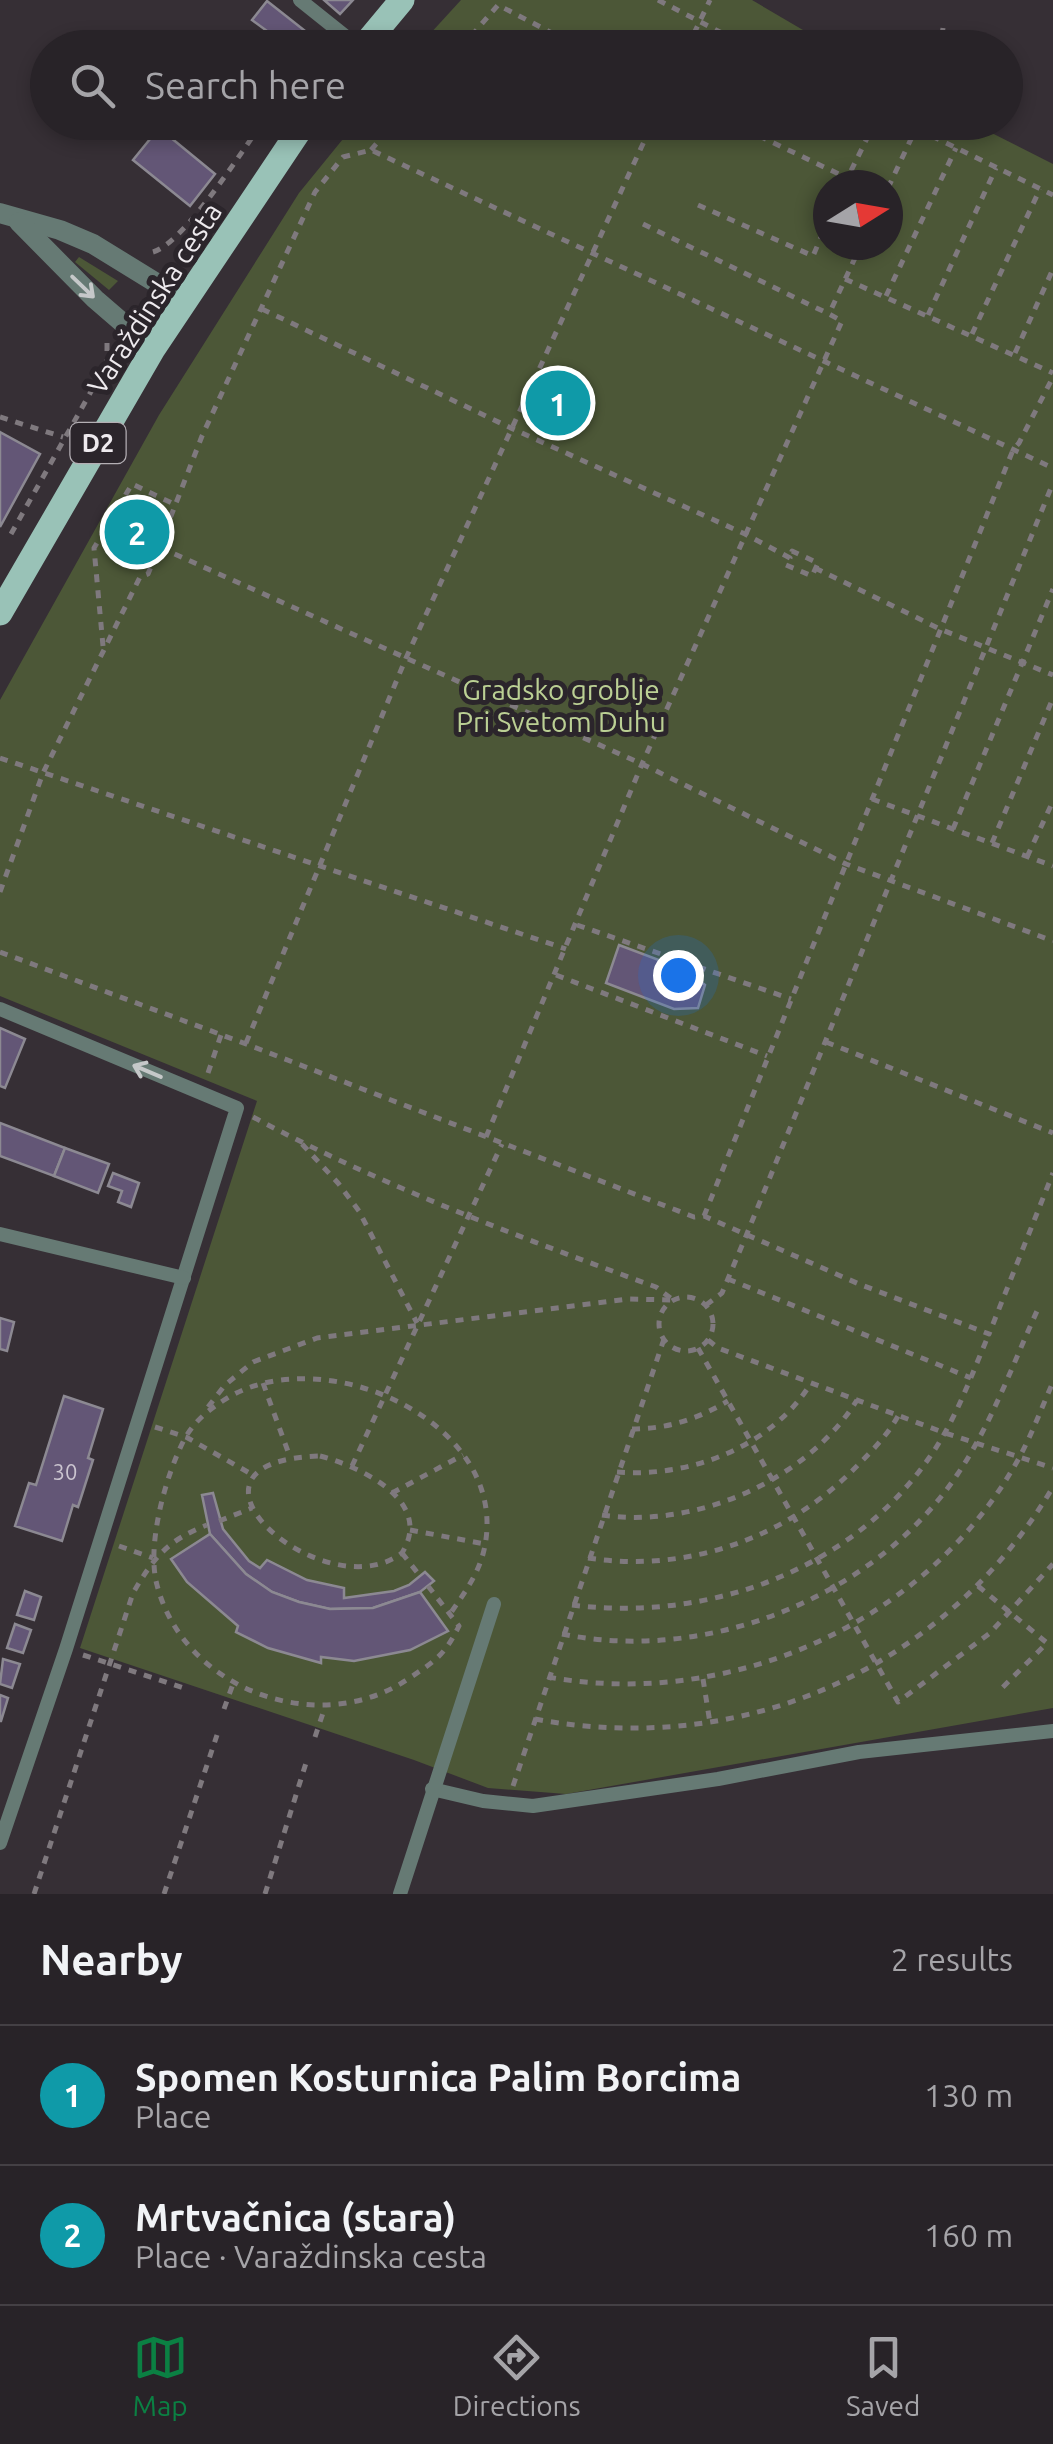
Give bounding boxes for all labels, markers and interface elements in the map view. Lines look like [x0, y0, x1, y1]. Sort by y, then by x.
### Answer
search box [30, 30, 1023, 140]
icon: search [65, 58, 120, 113]
text: Search here [145, 64, 346, 106]
north arrow [813, 170, 903, 260]
street label: Varaždinska cesta [81, 197, 227, 399]
one-way arrow [70, 275, 94, 299]
pin: 1 [526, 366, 590, 440]
road number: D2 [70, 423, 126, 463]
pin: 2 [104, 494, 170, 570]
park label: Gradsko groblje Pri Svetom Duhu [456, 674, 666, 737]
your location [653, 950, 704, 1001]
one-way arrow [133, 1061, 163, 1079]
house number: 30 [53, 1459, 77, 1484]
text: Nearby [40, 1936, 183, 1983]
text: 2 results [891, 1941, 1013, 1977]
text: Spomen Kosturnica Palim Borcima [135, 2056, 741, 2098]
text: 1 [63, 2077, 82, 2113]
text: 130 m [924, 2077, 1013, 2113]
text: Place [135, 2098, 211, 2134]
text: Mrtvačnica (stara) [135, 2196, 456, 2238]
text: 2 [63, 2217, 82, 2253]
text: 160 m [924, 2217, 1013, 2253]
text: Place · Varaždinska cesta [135, 2238, 487, 2274]
tab: Map [133, 2330, 188, 2421]
tab: Directions [453, 2330, 581, 2421]
tab: Saved [846, 2330, 920, 2421]

